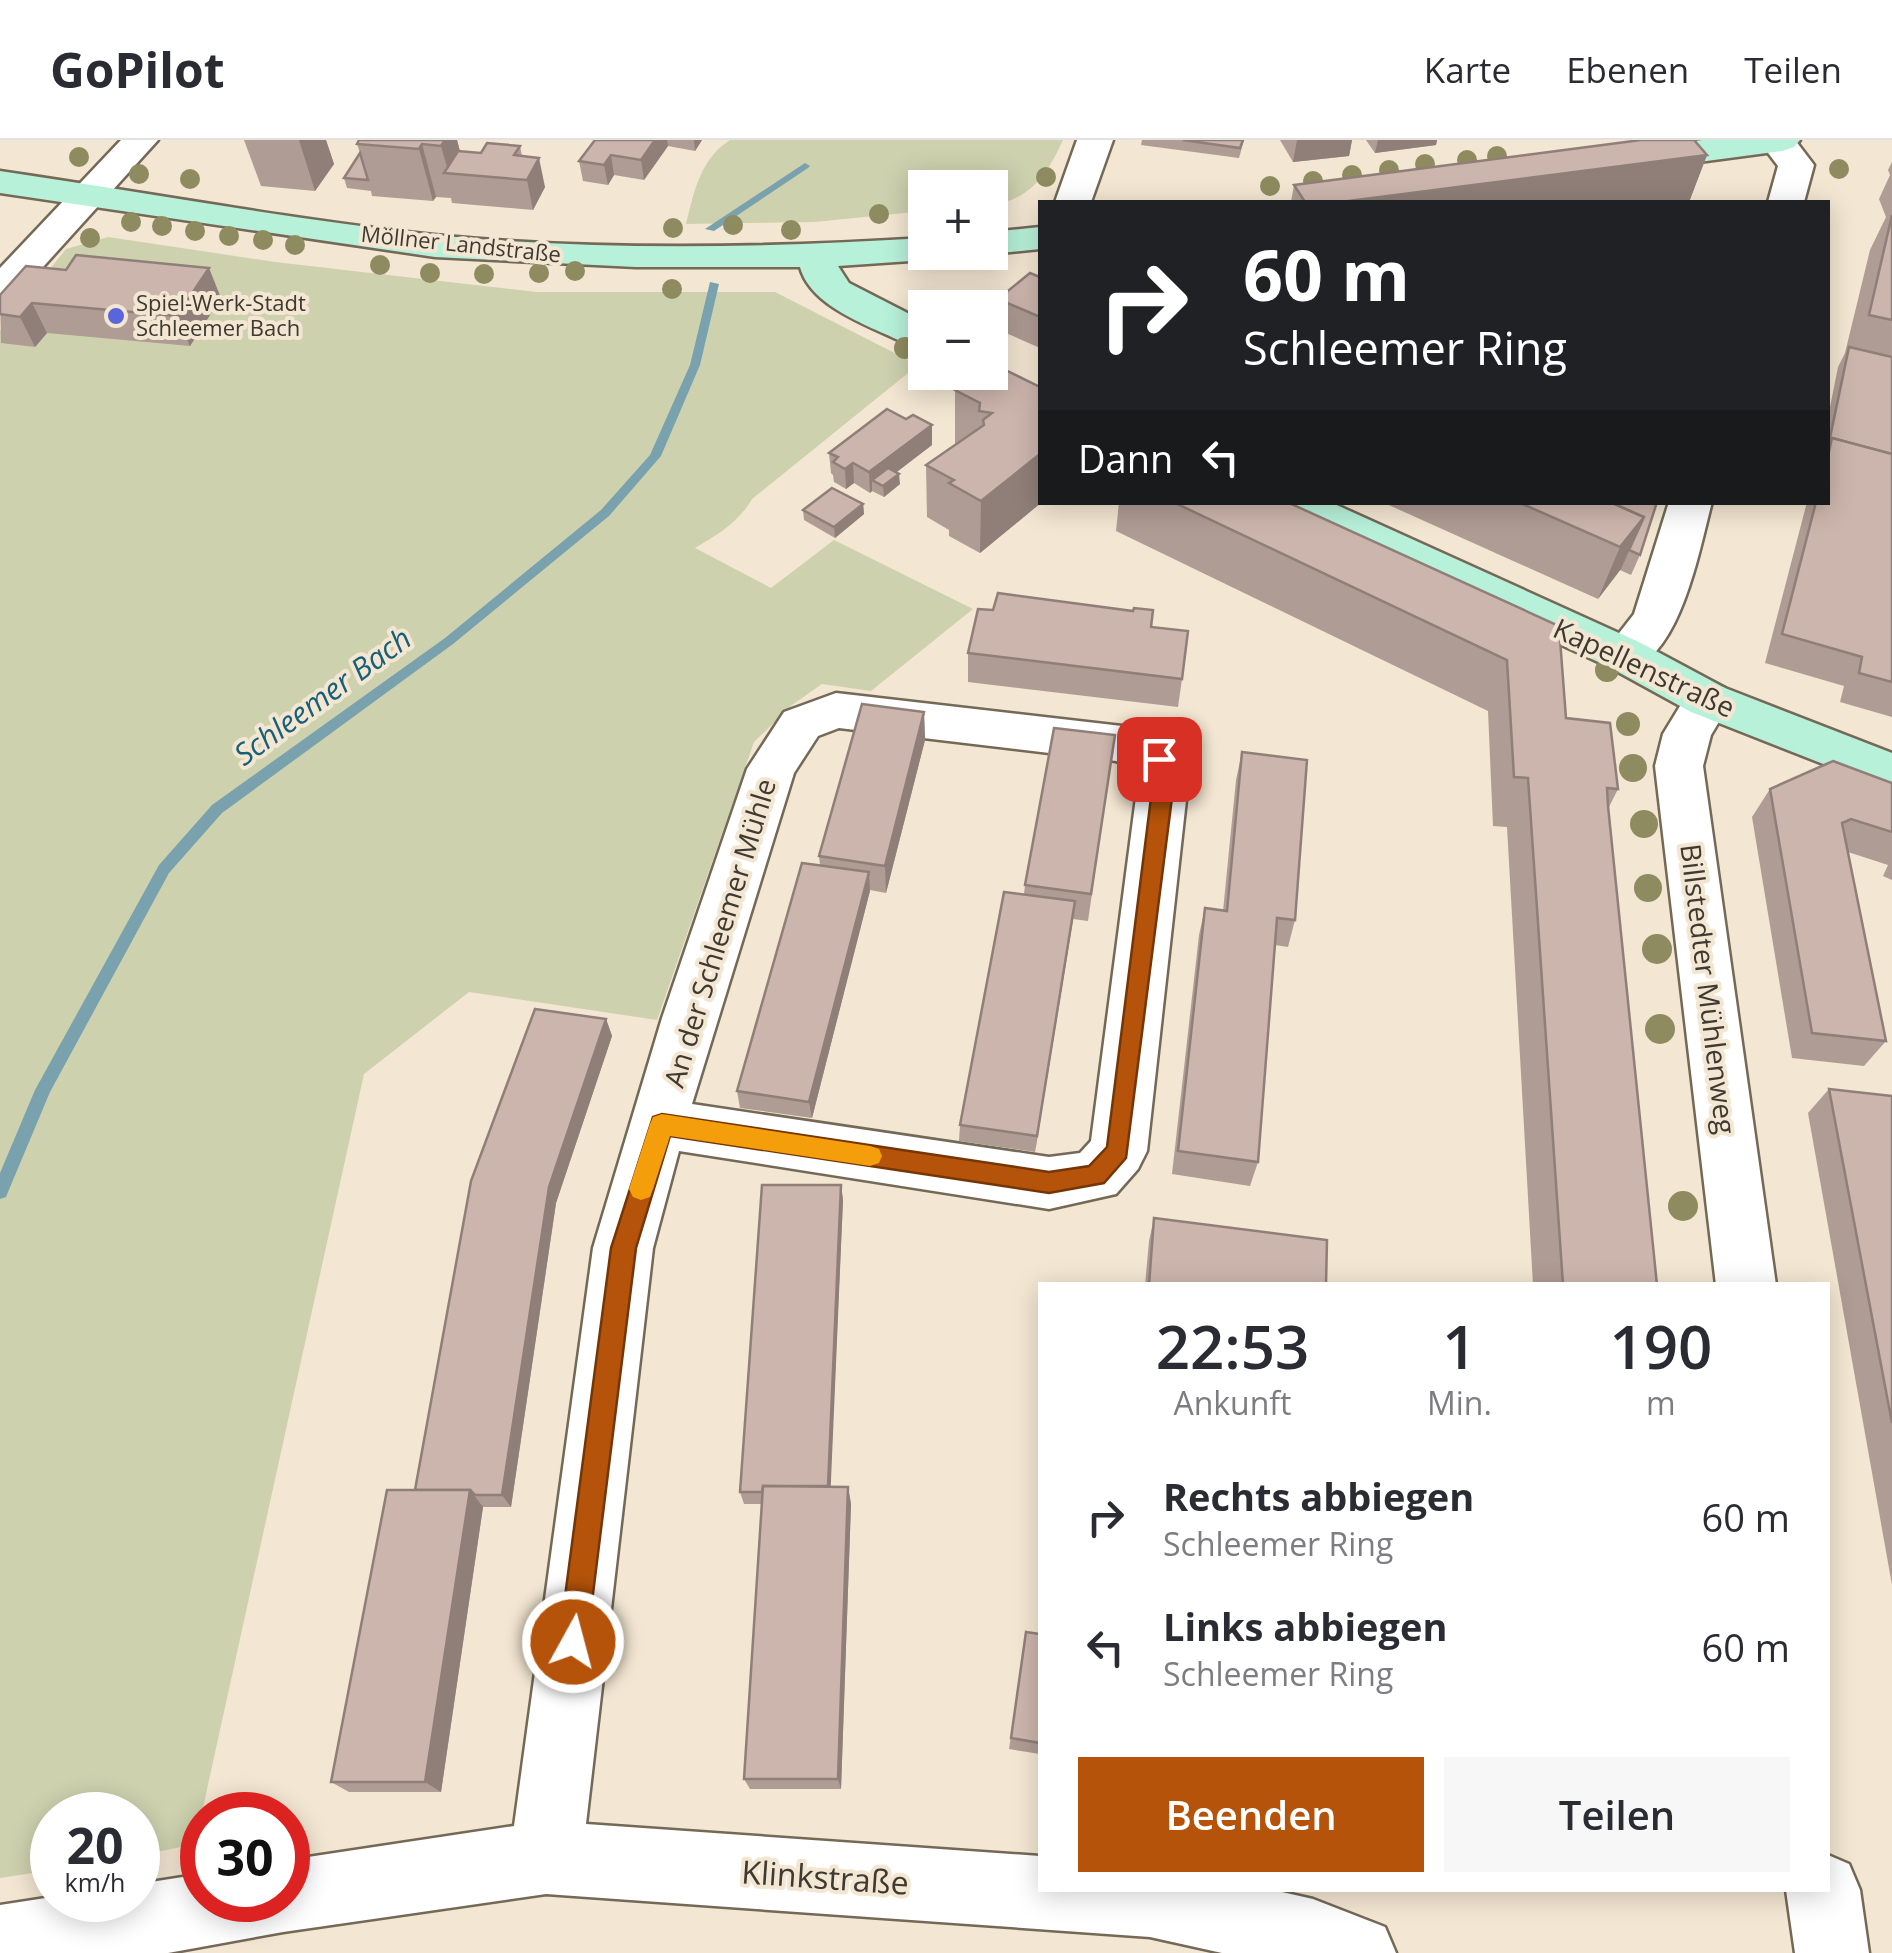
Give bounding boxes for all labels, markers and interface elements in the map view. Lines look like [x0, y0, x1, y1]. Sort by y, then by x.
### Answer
text: GoPilot [50, 37, 224, 102]
text: Karte [1424, 46, 1511, 93]
text: Ebenen [1566, 46, 1689, 93]
text: Teilen [1744, 46, 1842, 93]
map controls [908, 170, 1008, 390]
button: + [908, 170, 1008, 270]
street label: Möllner Landstraße [360, 218, 563, 268]
text: 60 m [1243, 226, 1410, 322]
icon: right [1078, 240, 1208, 370]
place label: Spiel-Werk-Stadt Schleemer Bach [136, 287, 306, 342]
button: − [908, 290, 1008, 390]
marker: Spiel-Werk-Stadt Schleemer Bach [105, 305, 127, 327]
text: Schleemer Ring [1243, 317, 1567, 378]
icon: left [1193, 430, 1248, 485]
text: Dann [1078, 432, 1173, 484]
street label: Kapellenstraße [1548, 608, 1741, 726]
water label: Schleemer Bach [225, 617, 419, 774]
pin [1117, 717, 1202, 802]
icon: arrive [1132, 732, 1187, 787]
street label: An der Schleemer Mühle [654, 774, 784, 1092]
street label: Billstedter Mühlenweg [1672, 842, 1746, 1136]
text: 22:53 [1156, 1305, 1309, 1387]
text: 1 [1442, 1305, 1477, 1387]
text: 190 [1609, 1305, 1712, 1387]
text: Ankunft [1173, 1381, 1292, 1424]
text: Min. [1427, 1381, 1492, 1424]
text: m [1646, 1381, 1676, 1424]
text: Rechts abbiegen [1163, 1470, 1474, 1522]
icon: right [1078, 1490, 1133, 1545]
text: 60 m [1701, 1491, 1790, 1543]
text: Schleemer Ring [1163, 1522, 1393, 1565]
position arrow [521, 1590, 625, 1694]
text: Links abbiegen [1163, 1600, 1447, 1652]
icon: left [1078, 1620, 1133, 1675]
text: 60 m [1701, 1621, 1790, 1673]
text: Schleemer Ring [1163, 1652, 1393, 1695]
button: Beenden [1078, 1757, 1424, 1872]
button: Teilen [1444, 1757, 1790, 1872]
speed limit sign: 30 [180, 1792, 310, 1922]
text: 20 [66, 1811, 124, 1879]
street label: Klinkstraße [740, 1849, 910, 1904]
text: km/h [65, 1865, 125, 1899]

